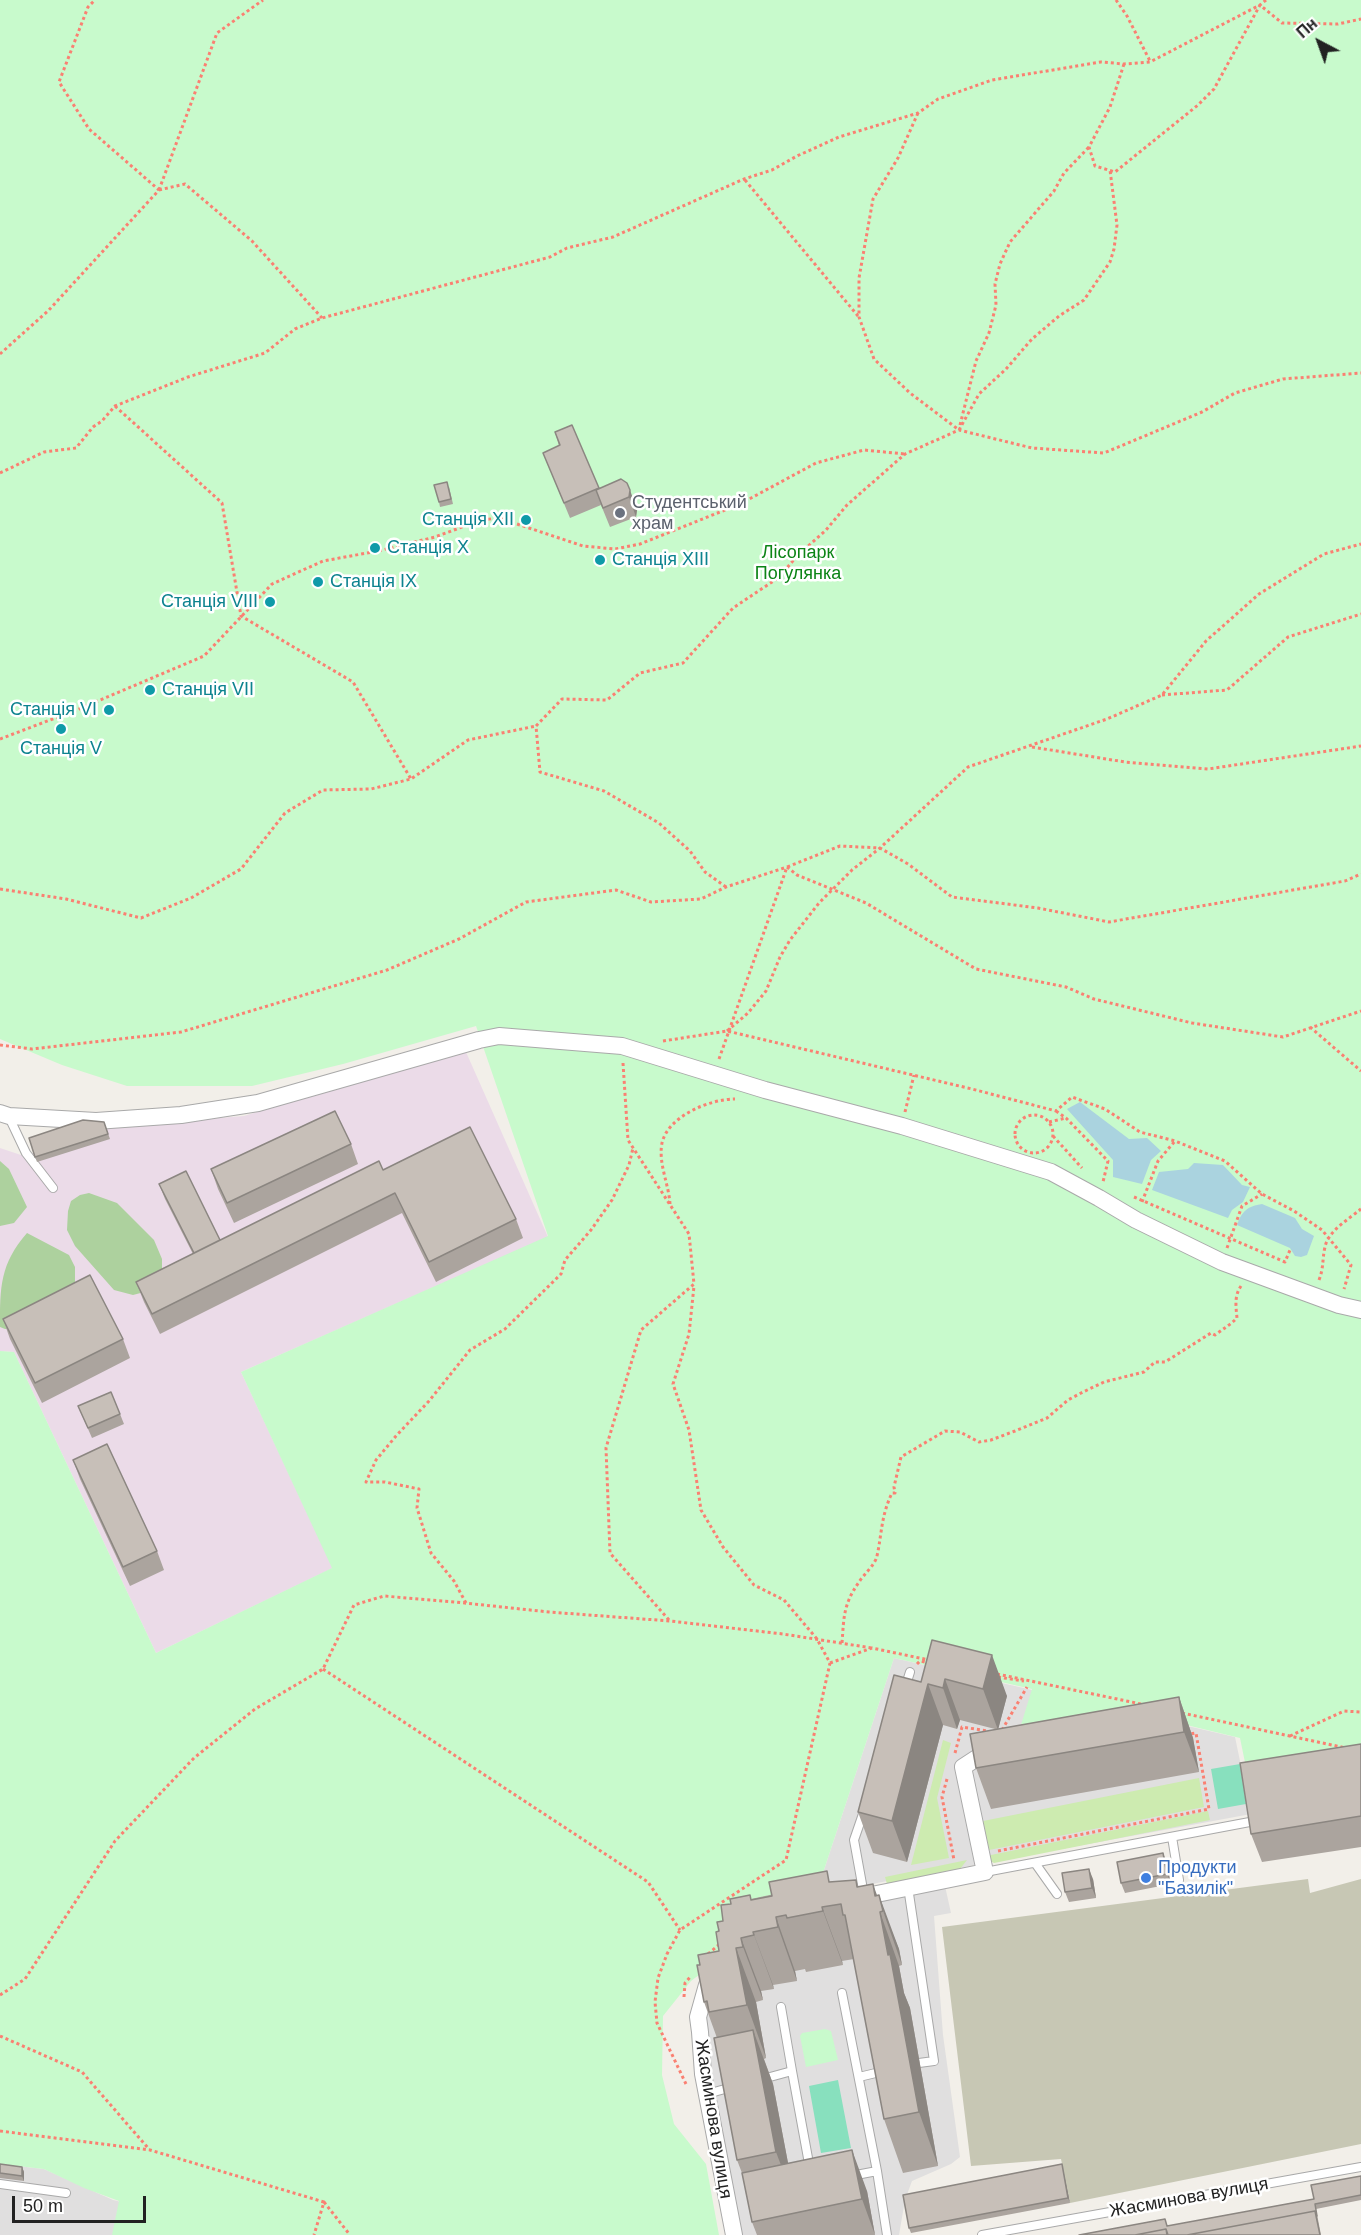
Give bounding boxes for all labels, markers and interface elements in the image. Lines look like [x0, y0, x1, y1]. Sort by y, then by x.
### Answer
north arrow [1289, 12, 1349, 72]
text: Пн [1293, 15, 1320, 41]
place label: Студентський храм [632, 492, 747, 534]
marker: Студентський храм [613, 506, 627, 520]
place label: Cтанція XII [422, 509, 514, 531]
marker: Cтанція XII [519, 513, 533, 527]
place label: Cтанція X [387, 537, 469, 559]
marker: Cтанція X [368, 541, 382, 555]
park label: Лісопарк Погулянка [755, 542, 841, 584]
place label: Cтанція XIII [612, 549, 709, 571]
marker: Cтанція XIII [593, 553, 607, 567]
place label: Cтанція IX [330, 571, 417, 593]
marker: Cтанція IX [311, 575, 325, 589]
place label: Cтанція VIII [161, 591, 258, 613]
marker: Cтанція VIII [263, 595, 277, 609]
place label: Станція VII [162, 679, 254, 701]
marker: Станція VII [143, 683, 157, 697]
place label: Станція VI [10, 699, 97, 721]
marker: Станція VI [102, 703, 116, 717]
marker: Cтанція V [54, 722, 68, 736]
place label: Cтанція V [20, 738, 102, 760]
place label: Продукти "Базилік" [1158, 1857, 1236, 1900]
marker: Продукти "Базилік" [1139, 1871, 1153, 1885]
street label: Жасминова вулиця [690, 2038, 736, 2200]
street label: Жасминова вулиця [1108, 2173, 1270, 2223]
scale bar [15, 2184, 148, 2222]
text: 50 m [23, 2196, 63, 2216]

